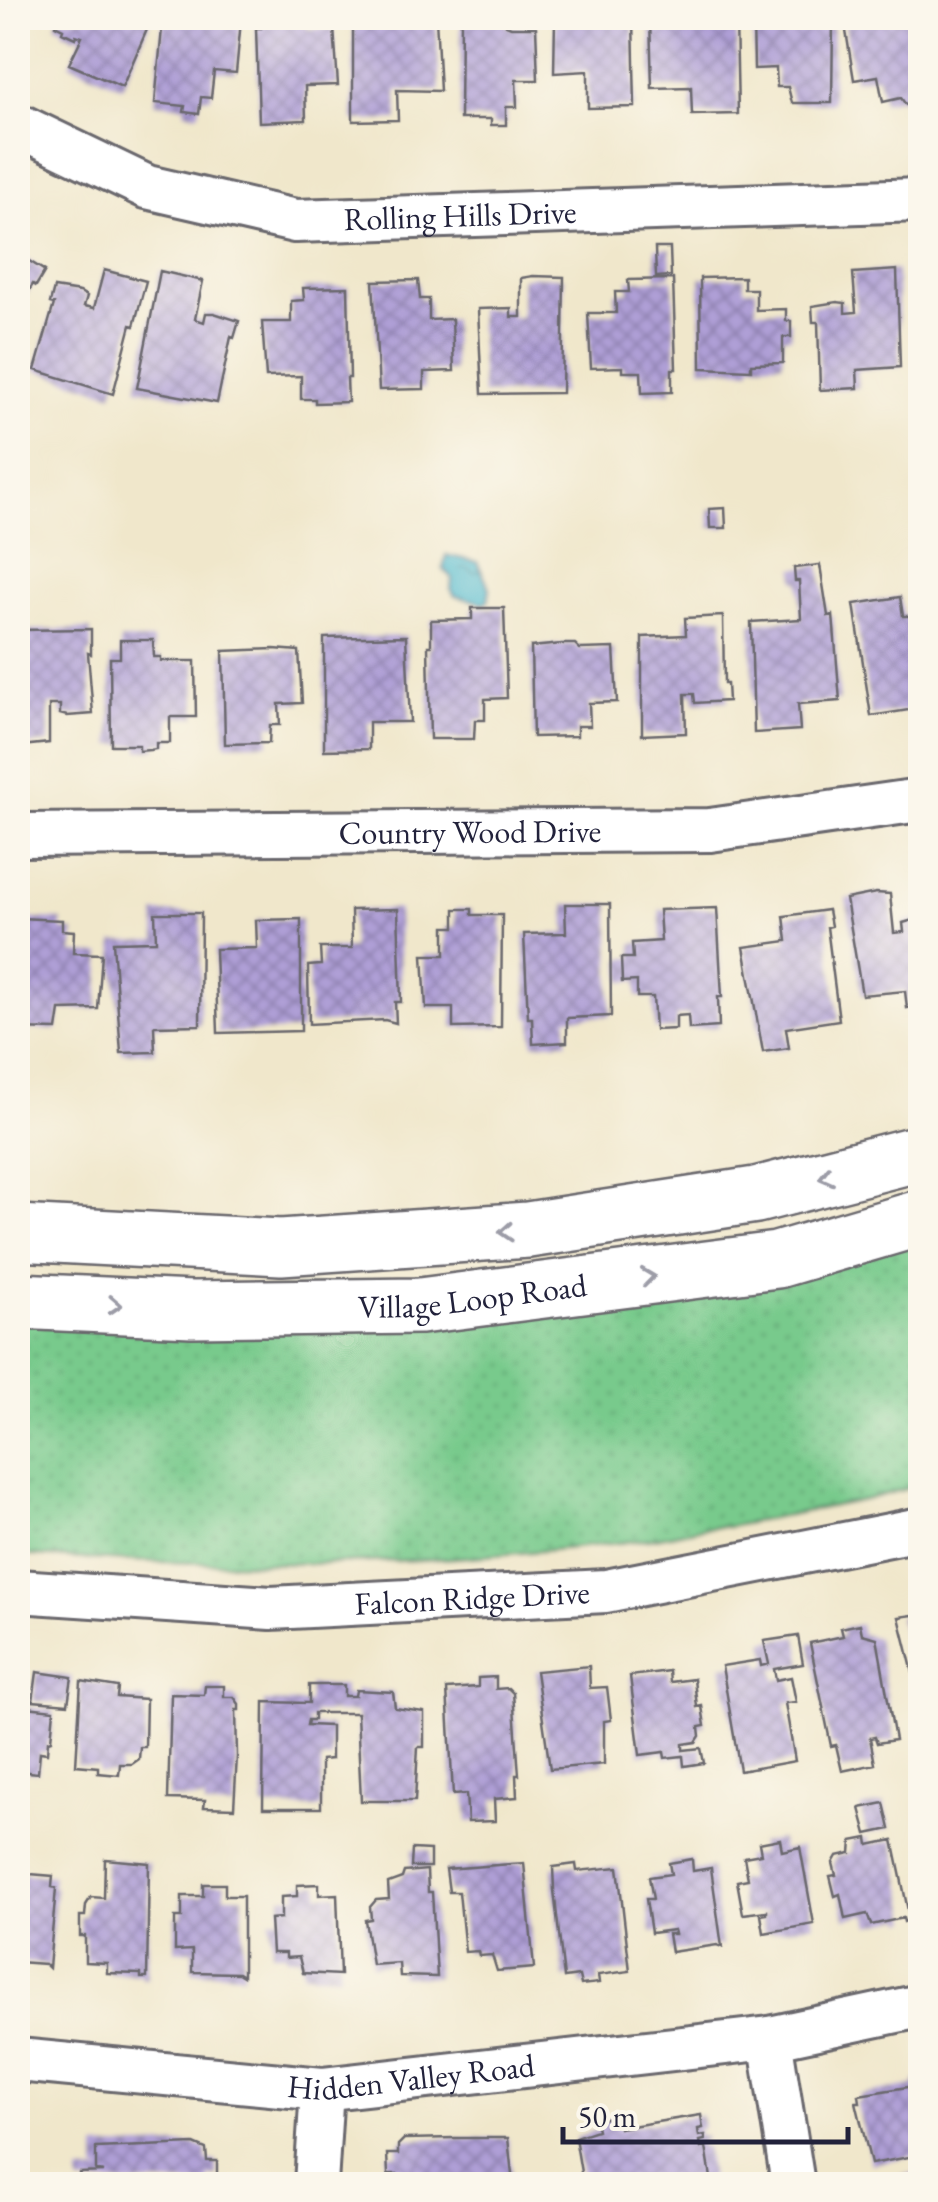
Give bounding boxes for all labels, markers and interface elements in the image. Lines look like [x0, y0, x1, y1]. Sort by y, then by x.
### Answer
street label: Rolling Hills Drive [343, 191, 577, 240]
street label: Country Wood Drive [339, 810, 601, 854]
one-way arrow [818, 1166, 835, 1187]
one-way arrow [498, 1221, 514, 1242]
street label: Village Loop Road [357, 1264, 590, 1328]
one-way arrow [640, 1267, 656, 1288]
one-way arrow [107, 1294, 123, 1315]
street label: Falcon Ridge Drive [353, 1571, 591, 1625]
street label: Hidden Valley Road [286, 2044, 538, 2110]
scale bar [563, 2082, 848, 2144]
text: 50 m [578, 2097, 636, 2136]

